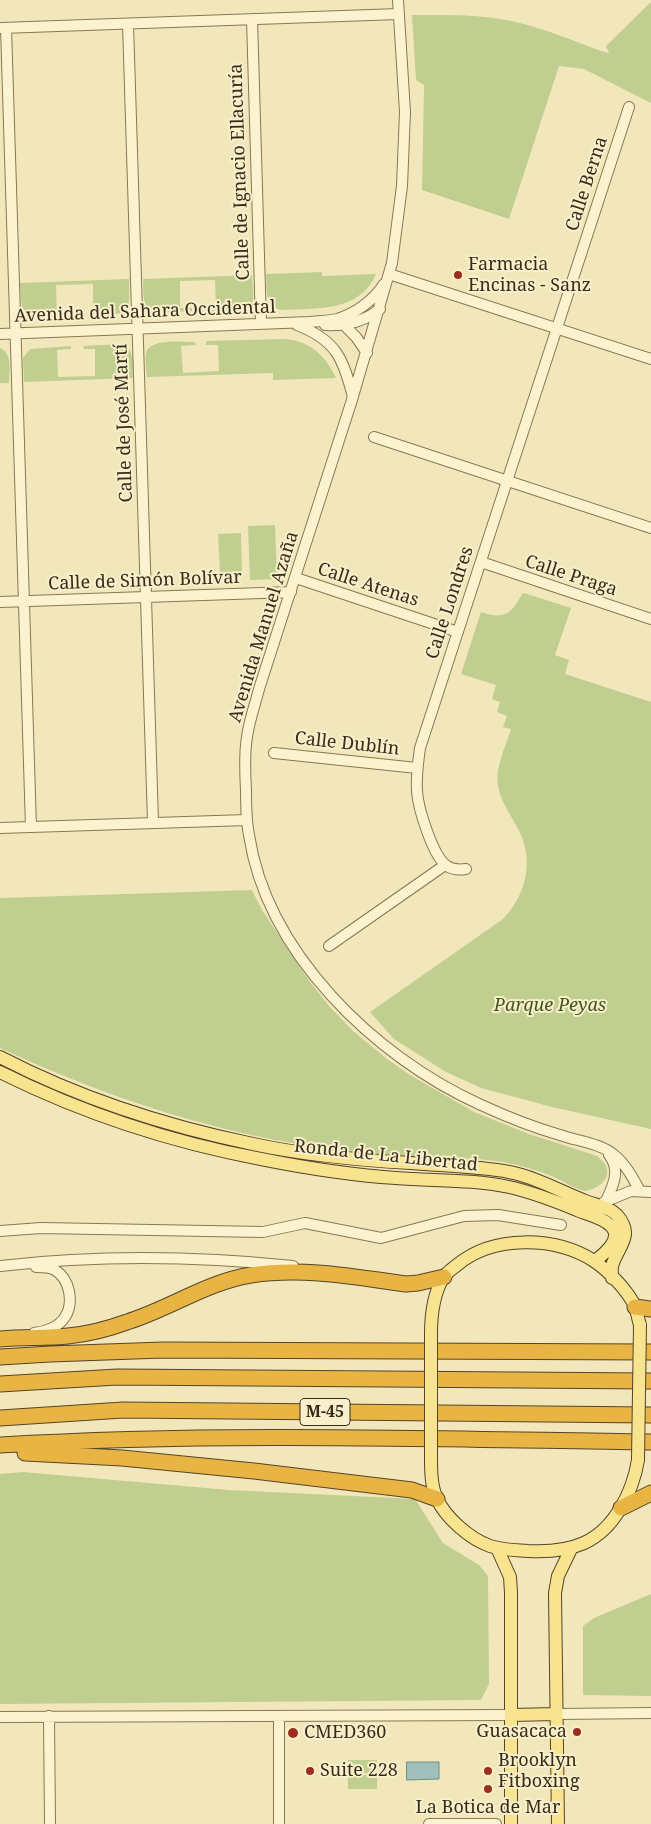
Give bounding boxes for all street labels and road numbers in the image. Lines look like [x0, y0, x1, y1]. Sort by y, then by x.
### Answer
street label: Calle de Ignacio Ellacuría [225, 63, 255, 281]
street label: Calle Berna [562, 134, 612, 234]
street label: Avenida del Sahara Occidental [14, 297, 276, 327]
street label: Calle de José Martí [110, 343, 138, 503]
street label: Avenida Manuel Azaña [225, 529, 303, 725]
street label: Calle Londres [422, 544, 478, 662]
street label: Calle Praga [522, 551, 620, 601]
street label: Calle Atenas [315, 558, 421, 612]
street label: Calle de Simón Bolívar [48, 567, 242, 595]
street label: Calle Dublín [294, 728, 400, 760]
street label: Ronda de La Libertad [293, 1136, 479, 1176]
road number: M-45 [300, 1398, 350, 1425]

